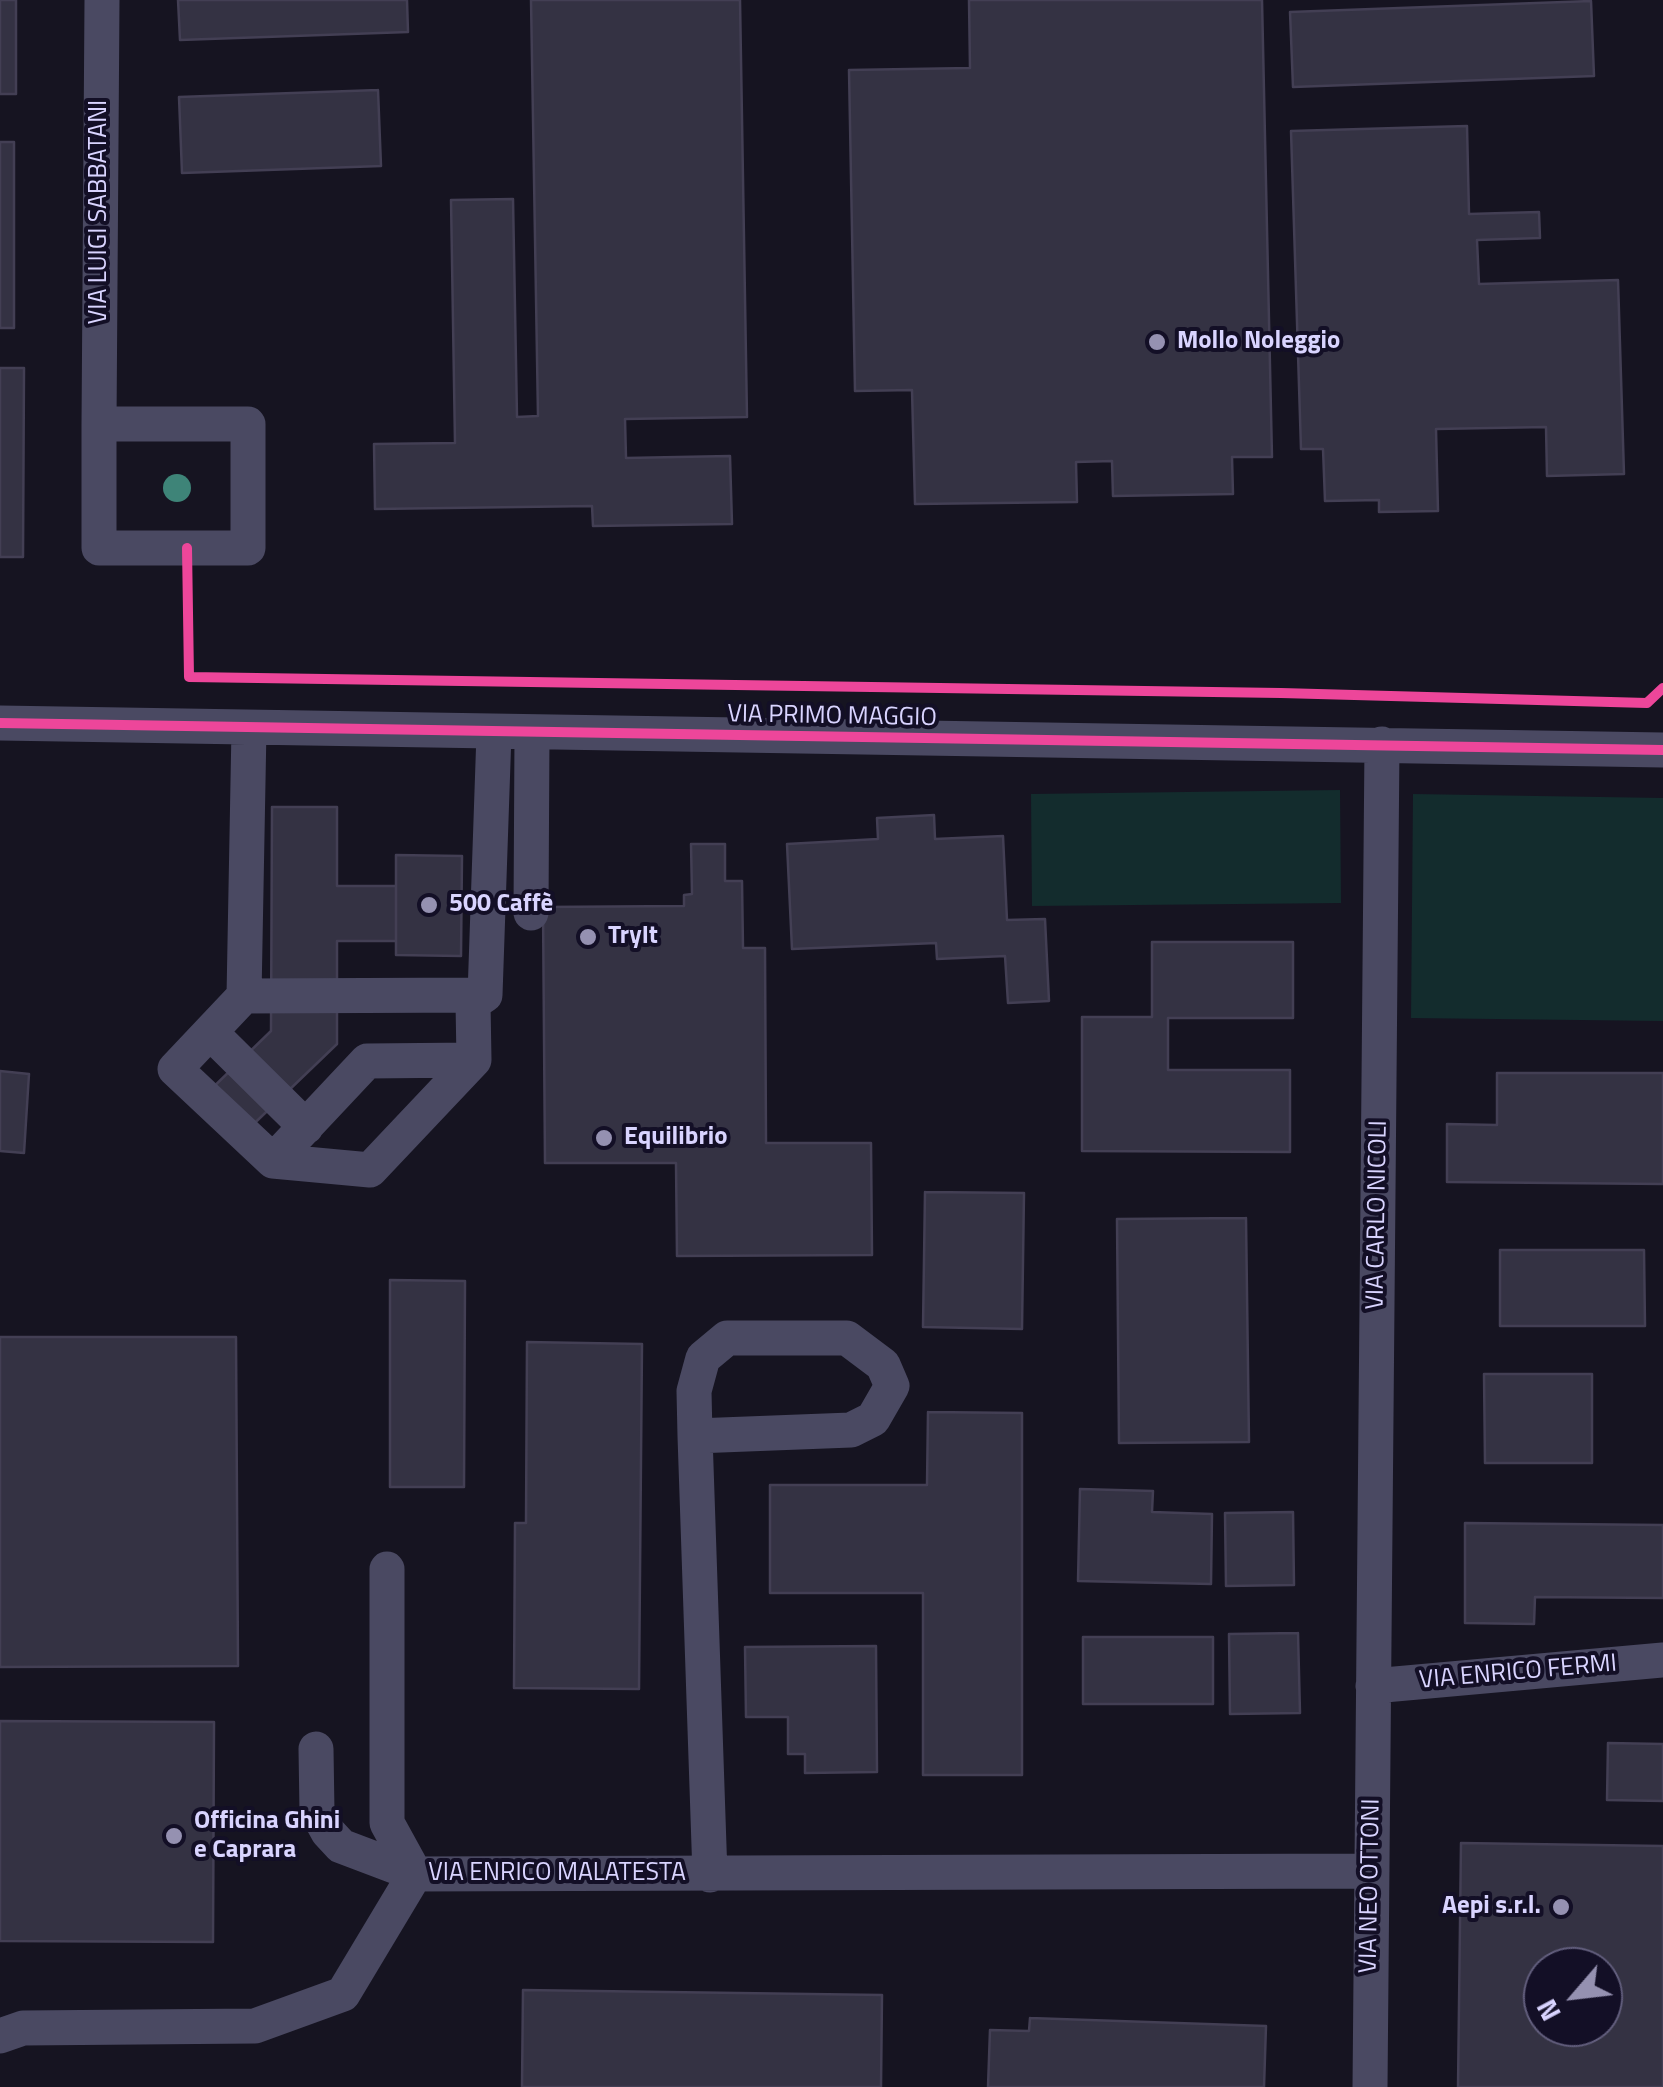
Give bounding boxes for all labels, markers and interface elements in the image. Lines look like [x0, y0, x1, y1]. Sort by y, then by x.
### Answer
street label: VIA LUIGI SABBATANI [85, 100, 115, 324]
place label: Mollo Noleggio [1177, 327, 1340, 357]
marker: Mollo Noleggio [1146, 331, 1168, 353]
street label: VIA PRIMO MAGGIO [727, 700, 937, 734]
place label: 500 Caffè [449, 890, 553, 920]
marker: 500 Caffè [418, 894, 440, 916]
place label: TryIt [608, 922, 658, 952]
marker: TryIt [577, 926, 599, 948]
street label: VIA CARLO NICOLI [1361, 1120, 1395, 1310]
place label: Equilibrio [624, 1123, 727, 1153]
marker: Equilibrio [593, 1127, 615, 1149]
street label: VIA ENRICO FERMI [1418, 1649, 1618, 1697]
street label: VIA NEO OTTONI [1354, 1798, 1388, 1974]
place label: Officina Ghini e Caprara [194, 1807, 340, 1866]
marker: Officina Ghini e Caprara [163, 1825, 185, 1847]
street label: VIA ENRICO MALATESTA [428, 1859, 686, 1889]
place label: Aepi s.r.l. [1442, 1892, 1541, 1922]
marker: Aepi s.r.l. [1550, 1896, 1572, 1918]
north arrow [1523, 1947, 1623, 2047]
text: N [1524, 1992, 1571, 2029]

